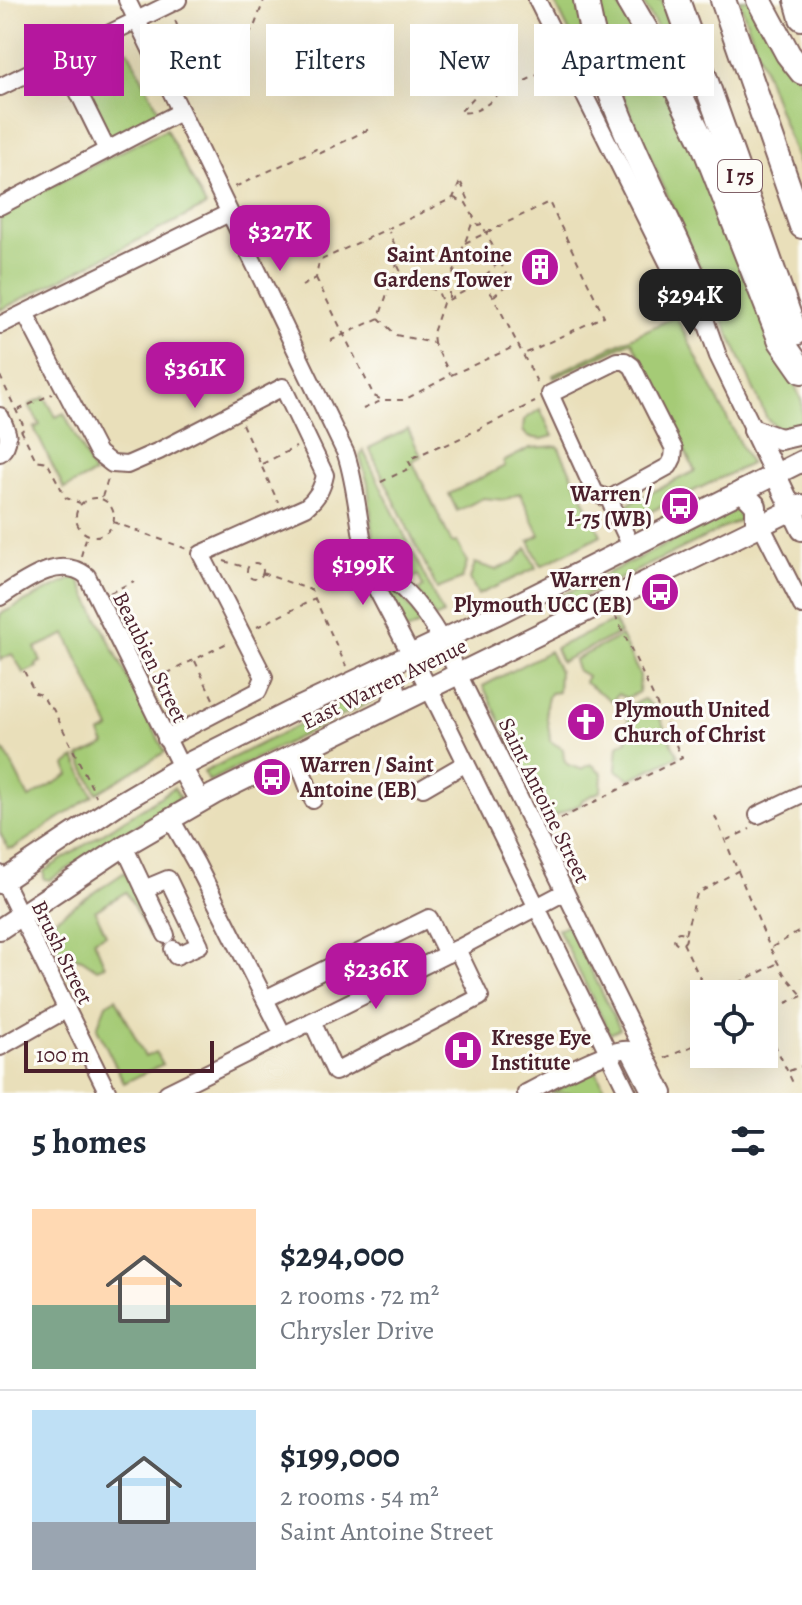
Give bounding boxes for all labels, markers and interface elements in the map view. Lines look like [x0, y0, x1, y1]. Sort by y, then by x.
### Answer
chip: Buy [24, 24, 124, 96]
chip: Rent [140, 24, 250, 96]
chip: Filters [266, 24, 394, 96]
chip: New [410, 24, 518, 96]
chip: Apartment [534, 24, 714, 96]
road number: I 75 [718, 160, 762, 192]
pin: $327K [224, 205, 336, 273]
text: $327K [248, 213, 312, 248]
place label: Saint Antoine Gardens Tower [374, 240, 512, 295]
building icon: Saint Antoine Gardens Tower [519, 246, 561, 288]
pin: $294K [634, 269, 746, 337]
text: $294K [657, 277, 723, 312]
pin: $361K [139, 342, 251, 410]
text: $361K [164, 350, 226, 385]
place label: Warren / I-75 (WB) [566, 479, 652, 534]
bus stop icon: Warren / I-75 (WB) [659, 485, 701, 527]
pin: $199K [307, 539, 419, 607]
text: $199K [332, 547, 394, 582]
place label: Warren / Plymouth UCC (EB) [454, 565, 632, 620]
bus stop icon: Warren / Plymouth UCC (EB) [639, 571, 681, 613]
street label: Beaubien Street [105, 587, 195, 728]
street label: East Warren Avenue [297, 631, 472, 737]
place label: Plymouth United Church of Christ [614, 695, 770, 750]
church icon: Plymouth United Church of Christ [565, 701, 607, 743]
street label: Saint Antoine Street [491, 713, 597, 888]
place label: Warren / Saint Antoine (EB) [299, 750, 434, 805]
bus stop icon: Warren / Saint Antoine (EB) [251, 756, 293, 798]
street label: Brush Street [24, 895, 100, 1009]
pin: $236K [320, 943, 432, 1011]
text: $236K [343, 951, 409, 986]
map controls [690, 980, 778, 1068]
button: locate [690, 980, 778, 1068]
place label: Kresge Eye Institute [491, 1023, 591, 1078]
hospital icon: Kresge Eye Institute [442, 1029, 484, 1071]
scale bar [24, 1037, 214, 1073]
text: 100 m [36, 1040, 90, 1070]
text: 5 homes [32, 1118, 147, 1165]
icon: filters [726, 1119, 770, 1163]
text: $294,000 [280, 1231, 404, 1278]
icon: home [96, 1241, 192, 1337]
text: 2 rooms · 72 m² [280, 1278, 439, 1313]
text: Chrysler Drive [280, 1313, 434, 1348]
text: $199,000 [280, 1432, 400, 1479]
icon: home [96, 1442, 192, 1538]
text: 2 rooms · 54 m² [280, 1479, 439, 1514]
text: Saint Antoine Street [280, 1514, 493, 1549]

